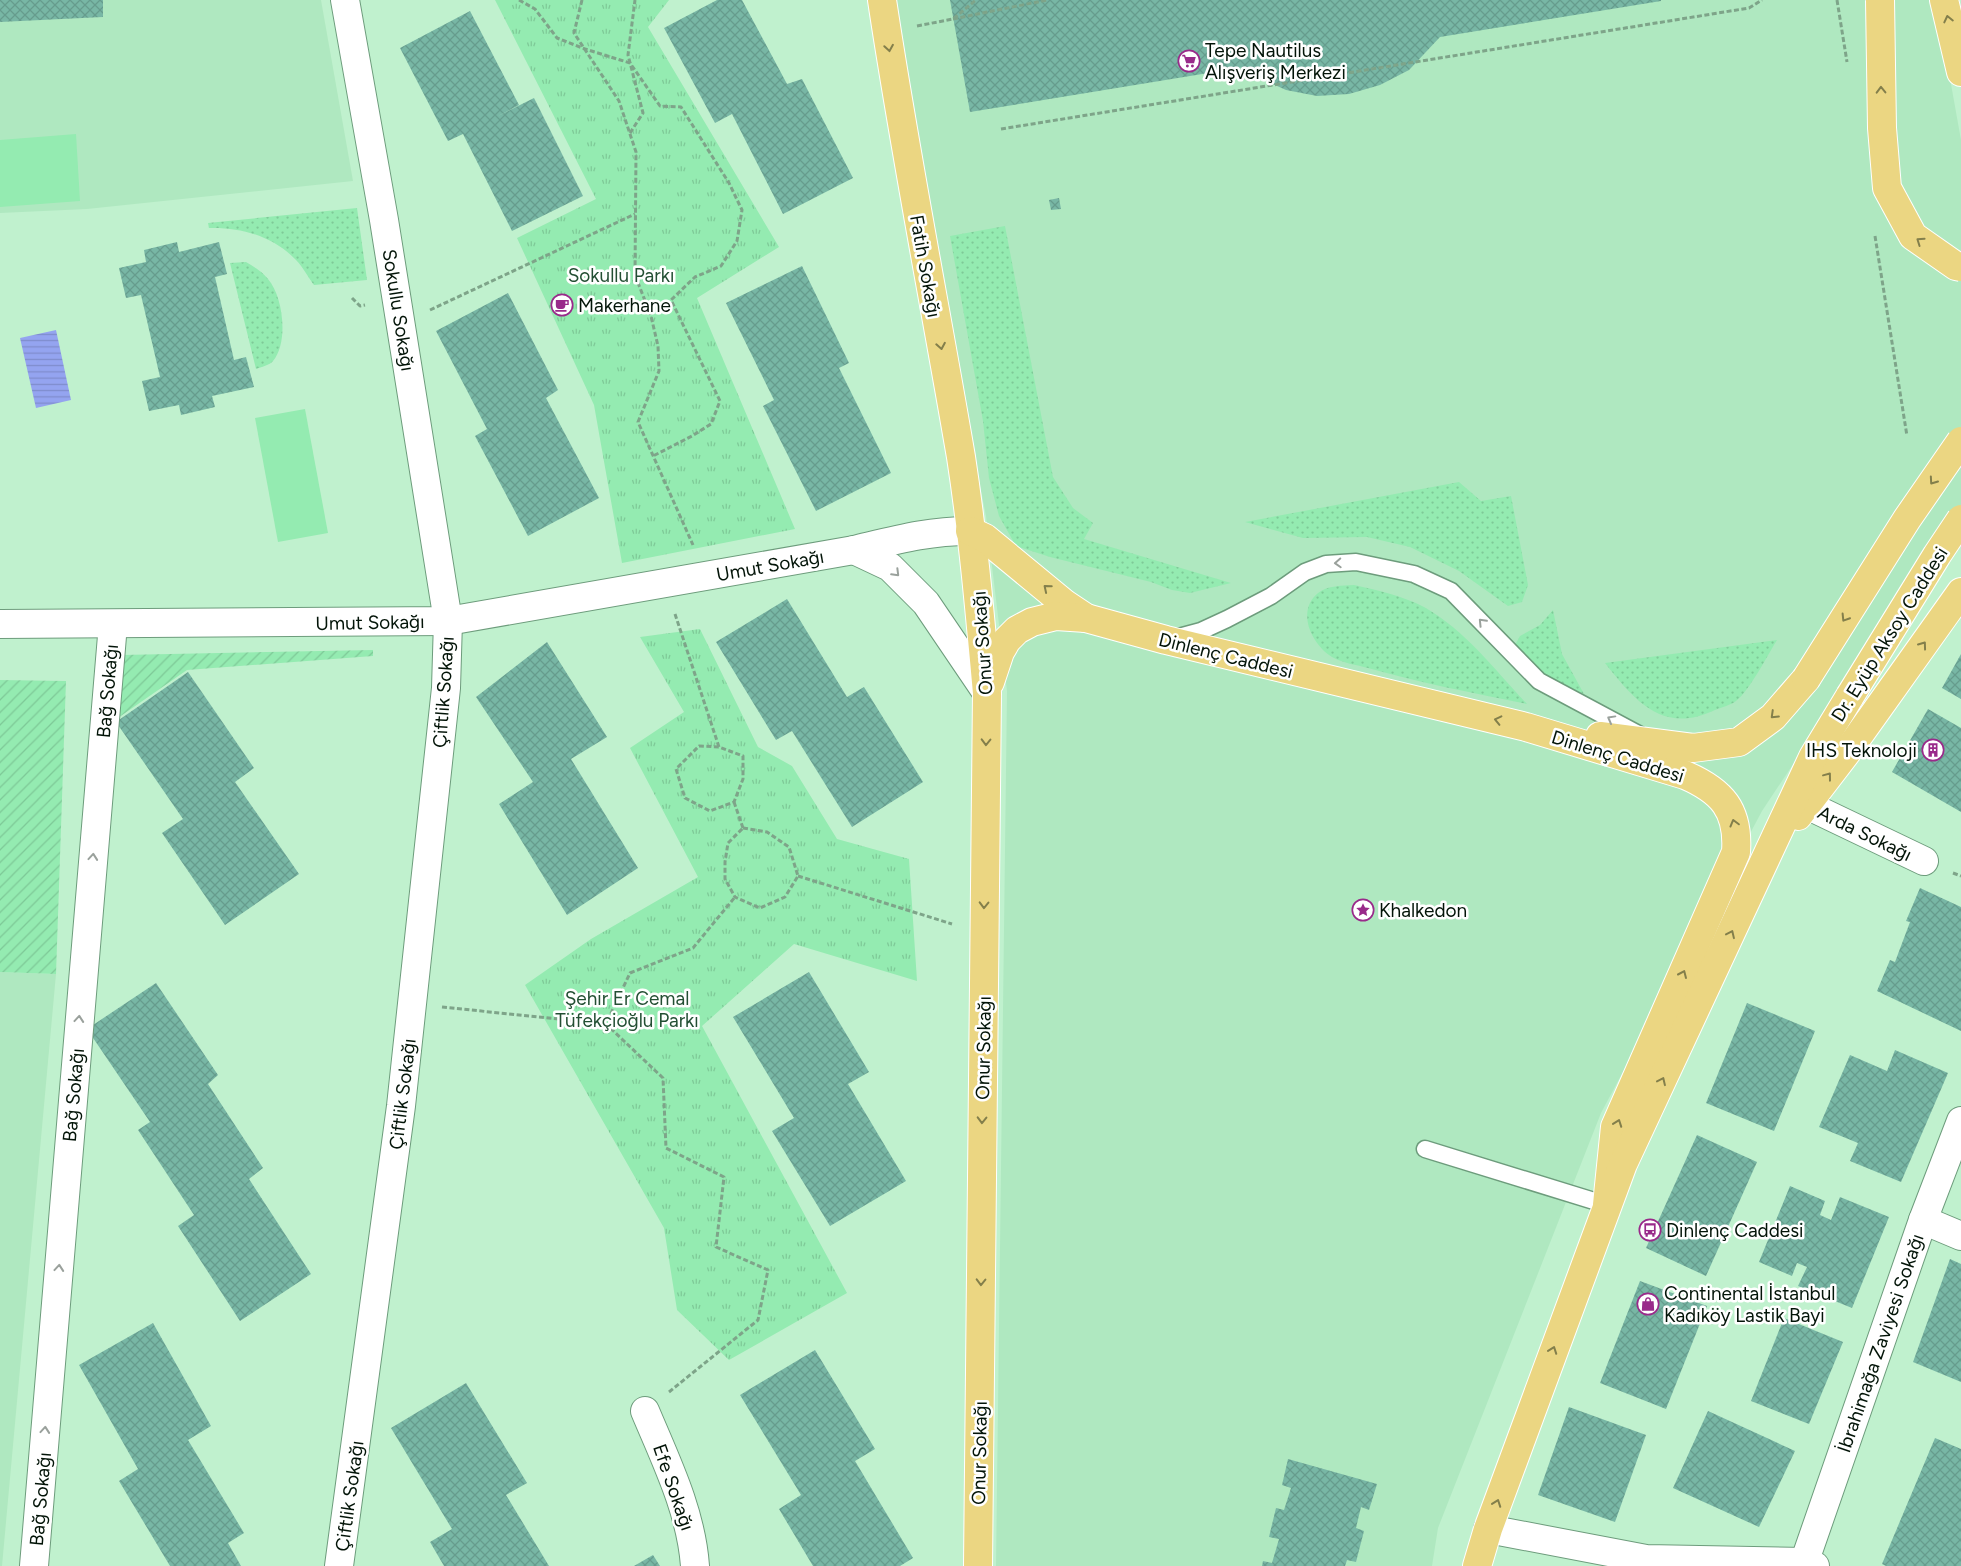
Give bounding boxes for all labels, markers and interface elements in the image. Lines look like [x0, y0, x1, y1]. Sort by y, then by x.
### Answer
one-way arrow [1943, 15, 1954, 24]
place label: Tepe Nautilus Alışveriş Merkezi [1205, 39, 1346, 84]
one-way arrow [884, 44, 894, 53]
supermarket icon: Tepe Nautilus Alışveriş Merkezi [1177, 49, 1201, 73]
one-way arrow [1876, 85, 1886, 93]
street label: Fatih Sokağı [905, 213, 946, 319]
one-way arrow [1916, 238, 1926, 247]
street label: Sokullu Sokağı [378, 247, 419, 373]
park label: Sokullu Parkı [568, 264, 674, 287]
cafe icon: Makerhane [550, 293, 574, 317]
place label: Makerhane [578, 294, 671, 317]
one-way arrow [935, 342, 945, 351]
one-way arrow [1930, 476, 1939, 485]
street label: Dr. Eyüp Aksoy Caddesi [1826, 543, 1953, 726]
street label: Umut Sokağı [714, 545, 826, 586]
one-way arrow [1333, 558, 1341, 569]
one-way arrow [891, 568, 900, 577]
one-way arrow [1043, 585, 1052, 594]
street label: Onur Sokağı [967, 590, 998, 696]
street label: Umut Sokağı [315, 610, 425, 635]
one-way arrow [1841, 612, 1851, 621]
one-way arrow [1479, 619, 1488, 628]
street label: Dinlenç Caddesi [1156, 628, 1295, 683]
street label: Çiftlik Sokağı [428, 635, 459, 749]
one-way arrow [1917, 641, 1926, 651]
street label: Bağ Sokağı [92, 643, 123, 739]
one-way arrow [1770, 709, 1779, 718]
one-way arrow [1493, 715, 1502, 726]
one-way arrow [1607, 715, 1616, 725]
street label: Dinlenç Caddesi [1549, 725, 1687, 788]
one-way arrow [981, 738, 991, 746]
building icon: IHS Teknoloji [1921, 738, 1945, 762]
place label: IHS Teknoloji [1806, 739, 1917, 762]
one-way arrow [1823, 773, 1831, 782]
street label: Arda Sokağı [1814, 801, 1916, 866]
one-way arrow [1729, 819, 1740, 827]
one-way arrow [87, 853, 98, 861]
place icon: Khalkedon [1351, 898, 1375, 922]
place label: Khalkedon [1379, 899, 1467, 922]
one-way arrow [979, 901, 989, 909]
one-way arrow [1725, 930, 1735, 939]
one-way arrow [1676, 970, 1687, 979]
park label: Şehir Er Cemal Tüfekçioğlu Parkı [555, 987, 699, 1032]
street label: Onur Sokağı [971, 996, 996, 1100]
one-way arrow [74, 1015, 85, 1023]
street label: Çiftlik Sokağı [384, 1037, 421, 1151]
street label: Bağ Sokağı [58, 1047, 89, 1143]
one-way arrow [1656, 1077, 1666, 1086]
one-way arrow [977, 1116, 987, 1124]
one-way arrow [1612, 1119, 1622, 1128]
bus stop icon: Dinlenç Caddesi [1638, 1218, 1662, 1242]
place label: Dinlenç Caddesi [1666, 1219, 1804, 1242]
street label: İbrahimağa Zaviyesi Sokağı [1832, 1231, 1929, 1456]
one-way arrow [53, 1264, 64, 1272]
one-way arrow [975, 1278, 986, 1286]
place label: Continental İstanbul Kadıköy Lastik Bayi [1664, 1282, 1836, 1327]
shop icon: Continental İstanbul Kadıköy Lastik Bayi [1636, 1292, 1660, 1316]
one-way arrow [1547, 1347, 1557, 1355]
street label: Onur Sokağı [967, 1401, 992, 1505]
one-way arrow [40, 1426, 51, 1434]
street label: Çiftlik Sokağı [330, 1439, 369, 1553]
street label: Efe Sokağı [648, 1441, 699, 1534]
street label: Bağ Sokağı [25, 1451, 56, 1547]
one-way arrow [1491, 1499, 1501, 1508]

